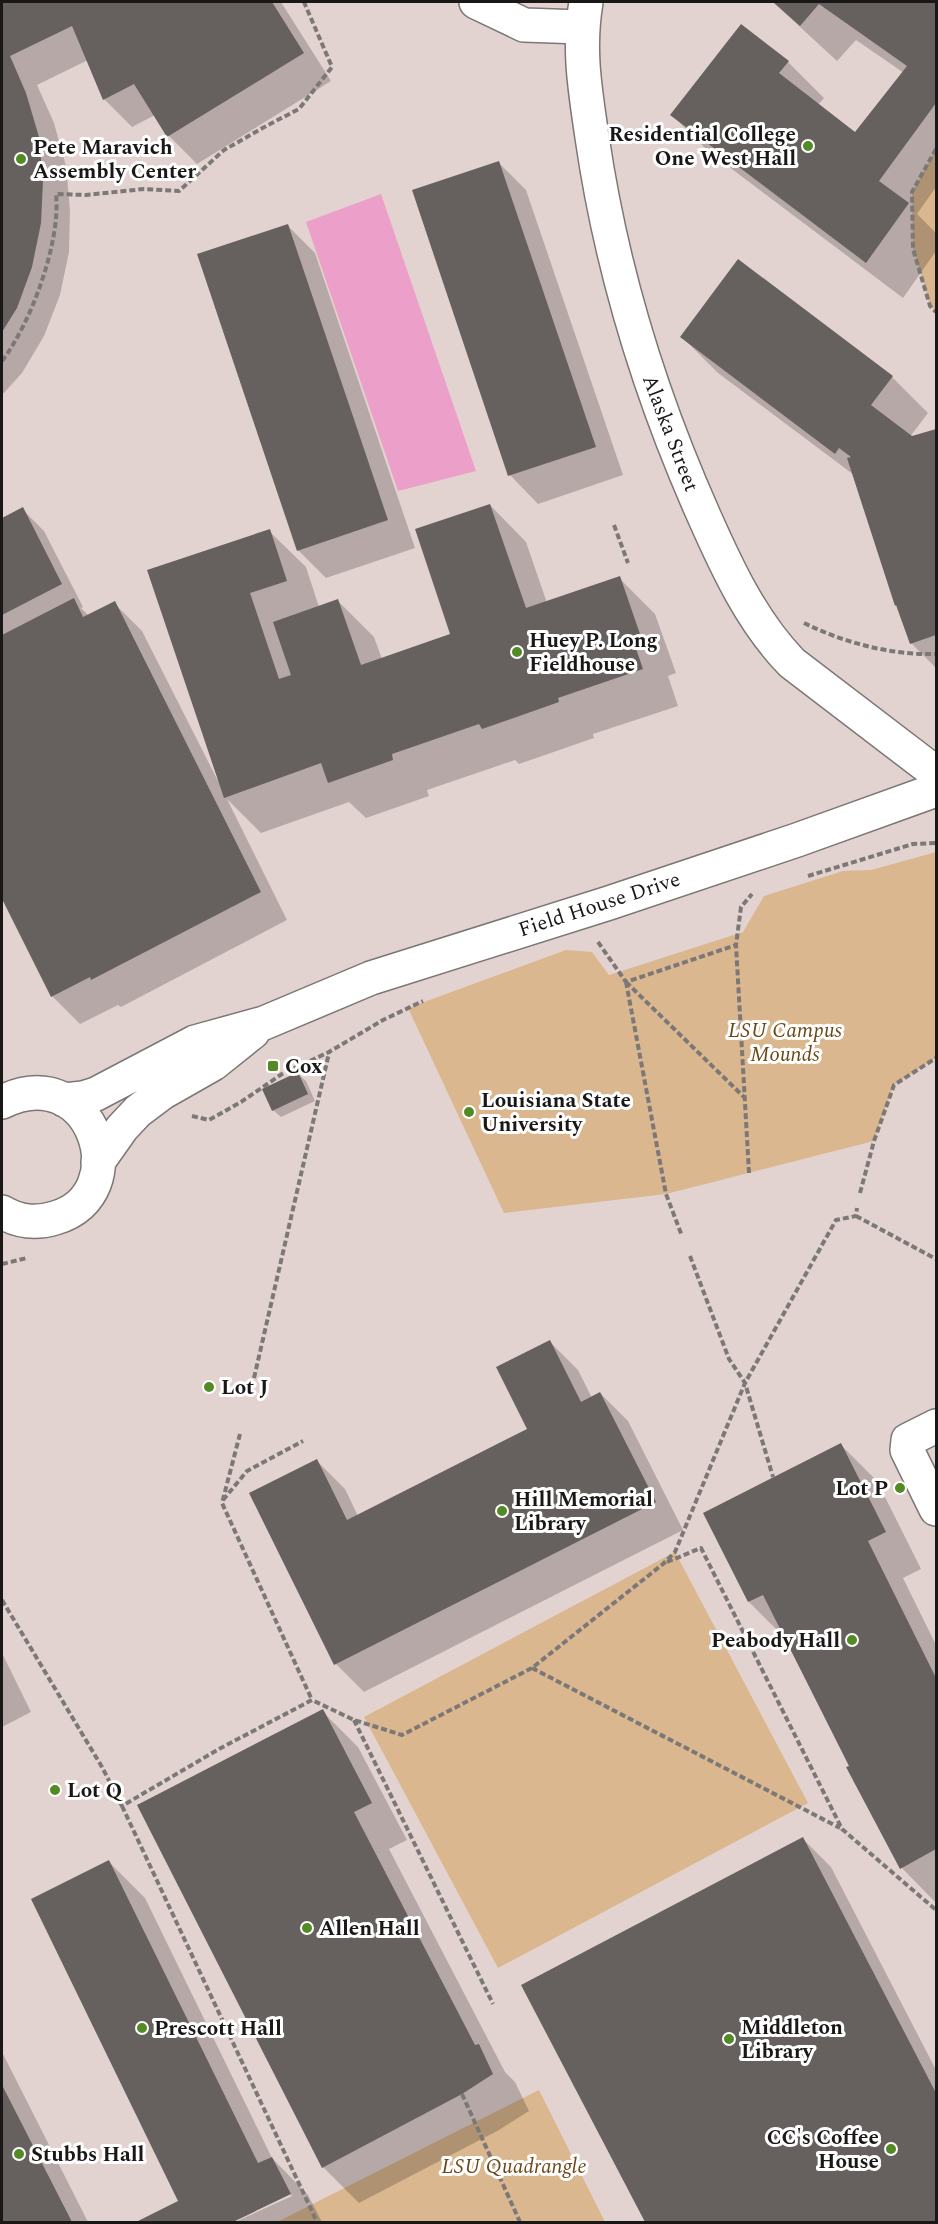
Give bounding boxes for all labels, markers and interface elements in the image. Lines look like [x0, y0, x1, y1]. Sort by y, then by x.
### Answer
place label: Residential College One West Hall [608, 119, 796, 175]
place label: Pete Maravich Assembly Center [33, 132, 196, 188]
marker: Residential College One West Hall [801, 139, 815, 153]
marker: Pete Maravich Assembly Center [14, 152, 28, 166]
street label: Alaska Street [633, 370, 707, 497]
place label: Huey P. Long Fieldhouse [529, 625, 658, 681]
marker: Huey P. Long Fieldhouse [510, 645, 524, 659]
street label: Field House Drive [514, 864, 684, 946]
park label: LSU Campus Mounds [728, 1015, 843, 1071]
place label: Cox [285, 1051, 323, 1083]
marker: Cox [266, 1059, 280, 1073]
place label: Louisiana State University [481, 1085, 631, 1141]
marker: Louisiana State University [462, 1105, 476, 1119]
place label: Lot J [221, 1372, 269, 1404]
marker: Lot J [202, 1380, 216, 1394]
place label: Lot P [835, 1473, 888, 1505]
marker: Lot P [893, 1481, 907, 1495]
place label: Hill Memorial Library [514, 1484, 653, 1540]
marker: Hill Memorial Library [495, 1504, 509, 1518]
place label: Peabody Hall [711, 1625, 840, 1657]
marker: Peabody Hall [845, 1633, 859, 1647]
place label: Lot Q [67, 1775, 123, 1807]
marker: Lot Q [48, 1783, 62, 1797]
place label: Allen Hall [319, 1913, 420, 1945]
marker: Allen Hall [300, 1921, 314, 1935]
place label: Middleton Library [741, 2012, 843, 2068]
place label: Prescott Hall [154, 2013, 282, 2045]
marker: Prescott Hall [135, 2021, 149, 2035]
marker: Middleton Library [722, 2032, 736, 2046]
place label: CC's Coffee House [767, 2122, 879, 2178]
place label: Stubbs Hall [31, 2139, 145, 2171]
marker: CC's Coffee House [884, 2142, 898, 2156]
marker: Stubbs Hall [12, 2147, 26, 2161]
park label: LSU Quadrangle [442, 2151, 586, 2183]

